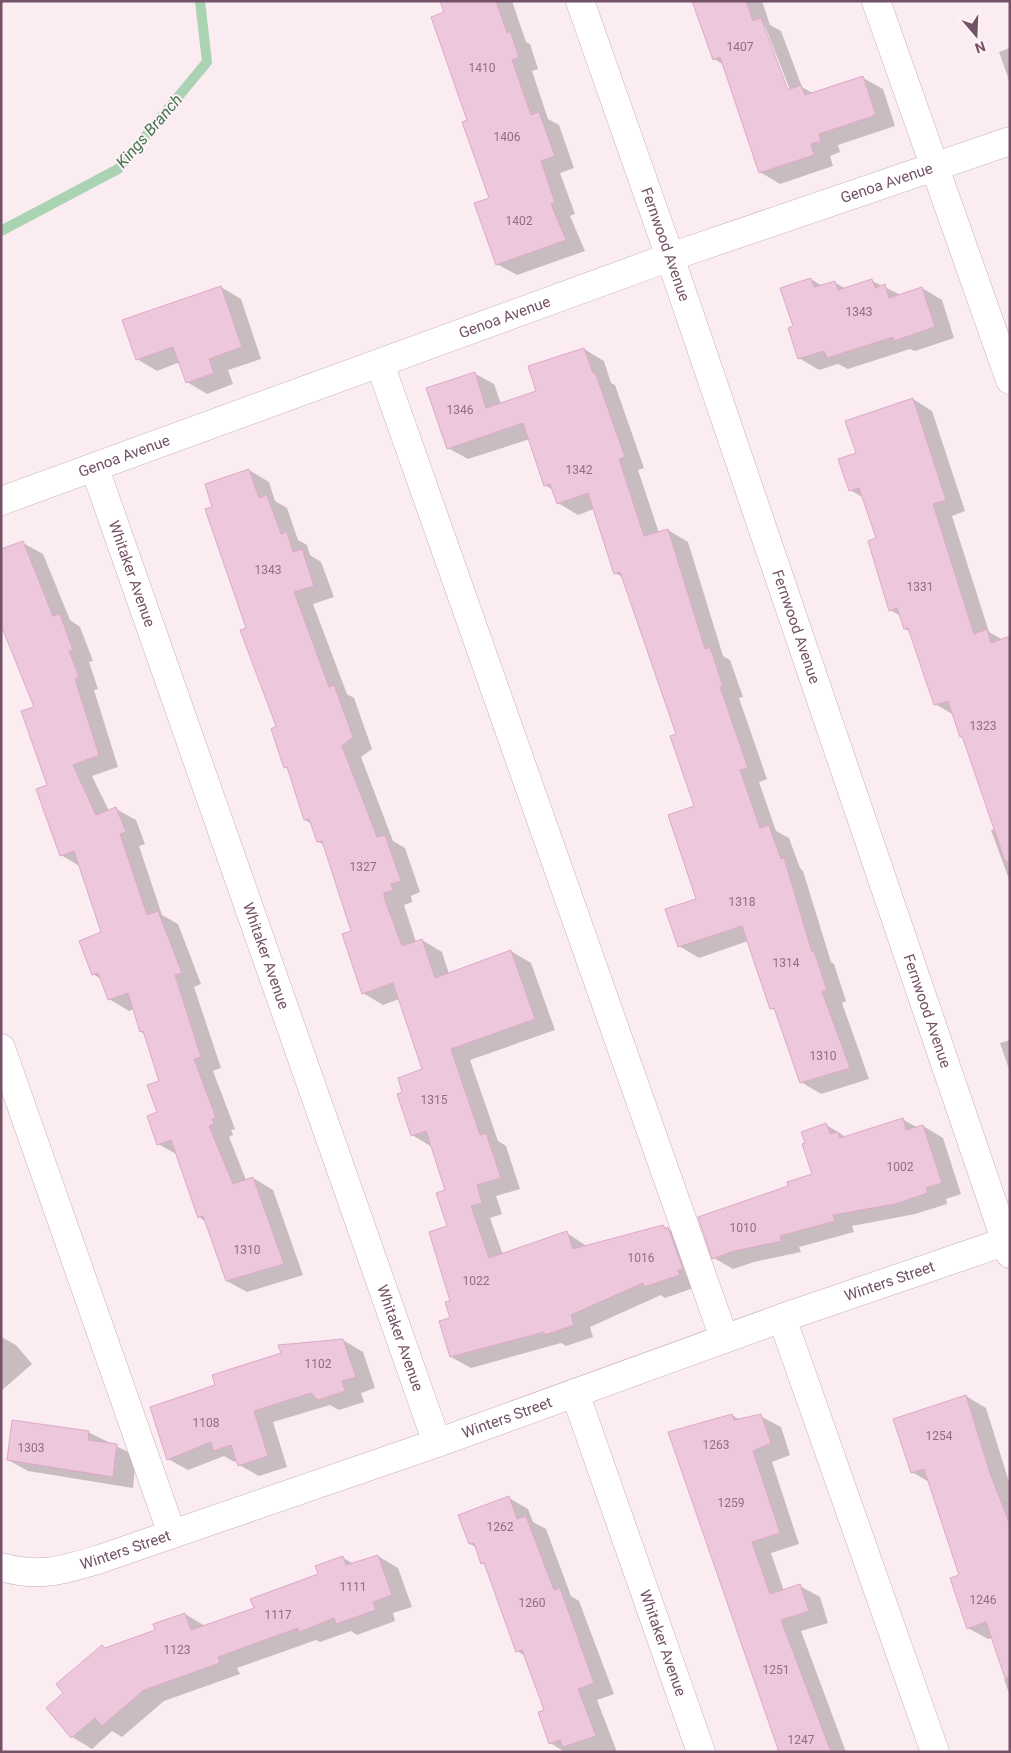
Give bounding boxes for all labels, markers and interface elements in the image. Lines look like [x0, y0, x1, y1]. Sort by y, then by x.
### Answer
north arrow [951, 10, 1001, 60]
text: N [973, 38, 988, 56]
house number: 1407 [727, 40, 754, 54]
house number: 1410 [469, 61, 496, 75]
water label: Kings Branch [112, 90, 186, 172]
house number: 1406 [494, 130, 521, 144]
street label: Genoa Avenue [838, 159, 935, 207]
street label: Fernwood Avenue [637, 185, 693, 304]
house number: 1402 [506, 214, 533, 228]
street label: Genoa Avenue [456, 292, 553, 342]
house number: 1343 [846, 305, 872, 319]
house number: 1346 [447, 403, 474, 417]
street label: Genoa Avenue [76, 431, 172, 481]
house number: 1342 [566, 463, 593, 477]
street label: Whitaker Avenue [105, 518, 159, 629]
house number: 1343 [255, 563, 281, 577]
street label: Fernwood Avenue [768, 567, 824, 686]
house number: 1331 [907, 580, 933, 594]
house number: 1323 [970, 719, 996, 733]
house number: 1327 [350, 860, 377, 874]
house number: 1318 [729, 895, 756, 909]
street label: Whitaker Avenue [239, 900, 293, 1012]
street label: Fernwood Avenue [899, 952, 955, 1070]
house number: 1314 [773, 956, 800, 970]
house number: 1310 [810, 1049, 837, 1063]
house number: 1315 [421, 1093, 448, 1107]
house number: 1002 [887, 1160, 914, 1174]
house number: 1010 [730, 1221, 757, 1235]
house number: 1310 [234, 1243, 261, 1257]
house number: 1016 [628, 1251, 655, 1265]
street label: Winters Street [842, 1257, 937, 1305]
house number: 1022 [463, 1274, 490, 1288]
street label: Whitaker Avenue [373, 1282, 427, 1394]
house number: 1102 [305, 1357, 332, 1371]
street label: Winters Street [460, 1393, 555, 1442]
house number: 1108 [193, 1416, 220, 1430]
house number: 1254 [926, 1429, 953, 1443]
house number: 1263 [703, 1438, 729, 1452]
house number: 1303 [18, 1441, 44, 1455]
house number: 1259 [718, 1496, 744, 1510]
house number: 1262 [487, 1520, 514, 1534]
street label: Winters Street [78, 1526, 173, 1573]
house number: 1111 [340, 1580, 366, 1594]
street label: Whitaker Avenue [636, 1587, 690, 1699]
house number: 1246 [970, 1593, 997, 1607]
house number: 1260 [519, 1596, 546, 1610]
house number: 1117 [265, 1608, 292, 1622]
house number: 1123 [164, 1643, 190, 1657]
house number: 1251 [763, 1663, 789, 1677]
house number: 1247 [788, 1733, 815, 1747]

